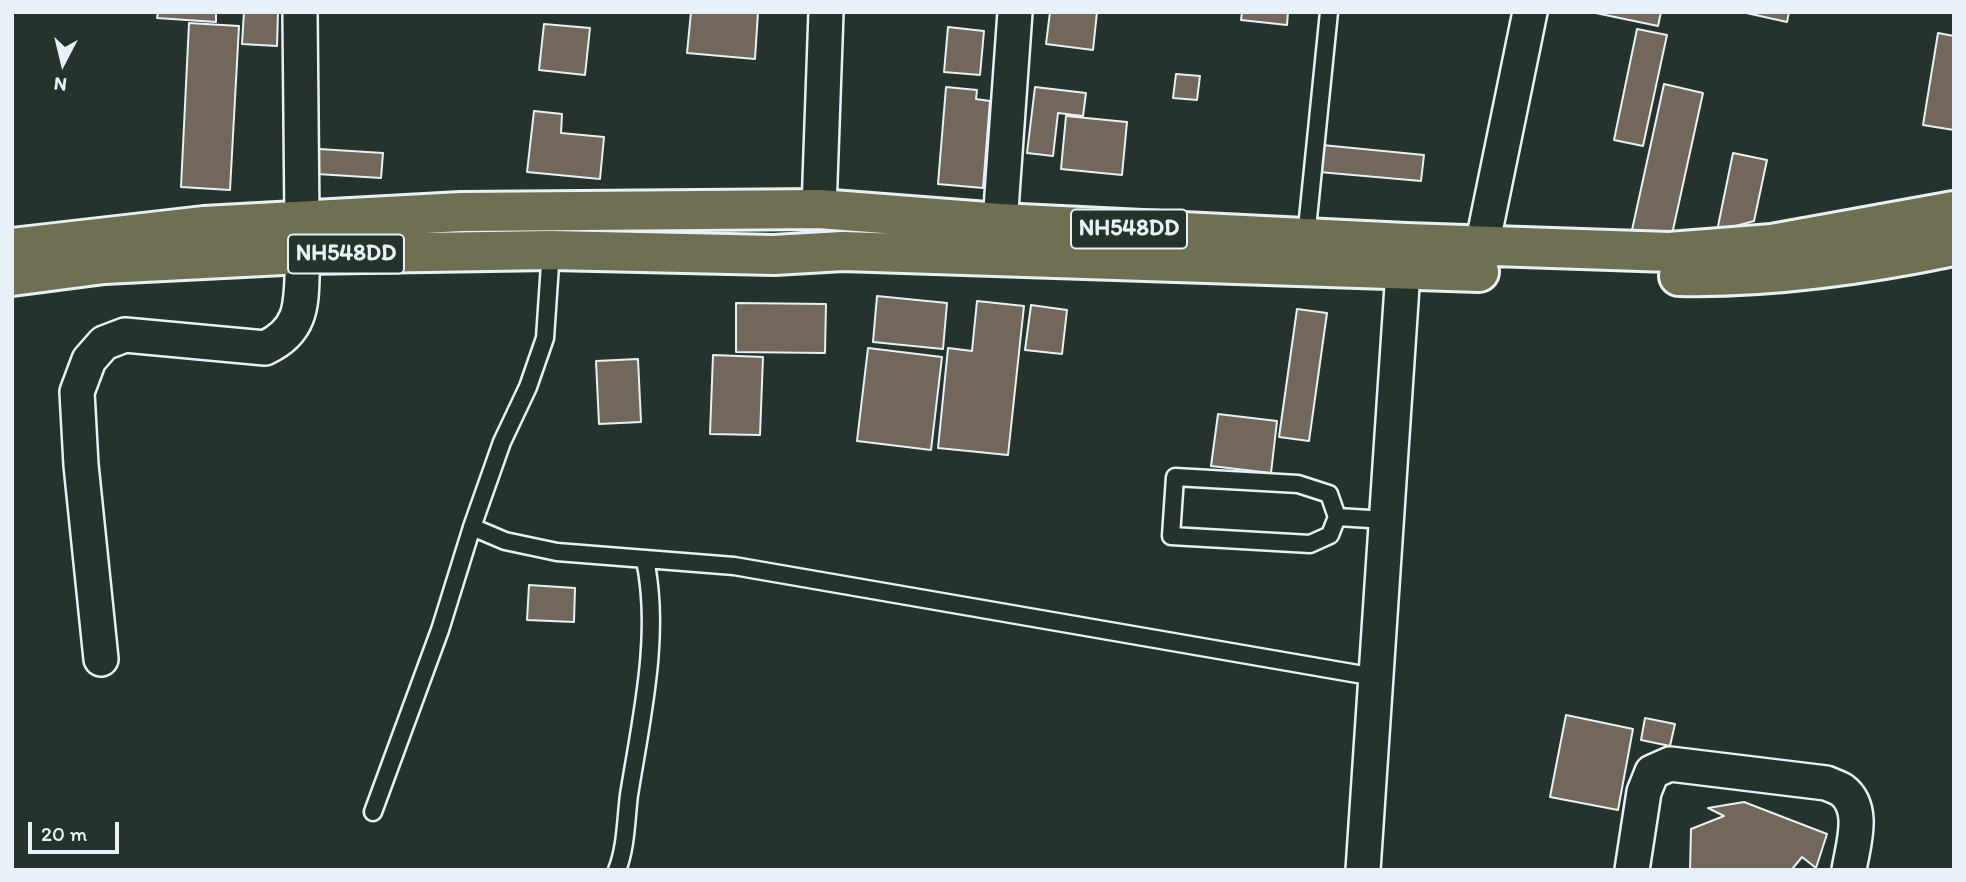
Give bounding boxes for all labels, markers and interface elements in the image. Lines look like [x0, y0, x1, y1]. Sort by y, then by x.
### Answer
north arrow [28, 28, 98, 98]
text: N [53, 72, 68, 97]
road number: NH548DD [1071, 210, 1187, 248]
road number: NH548DD [288, 234, 404, 274]
scale bar [32, 808, 122, 852]
text: 20 m [41, 821, 87, 846]

